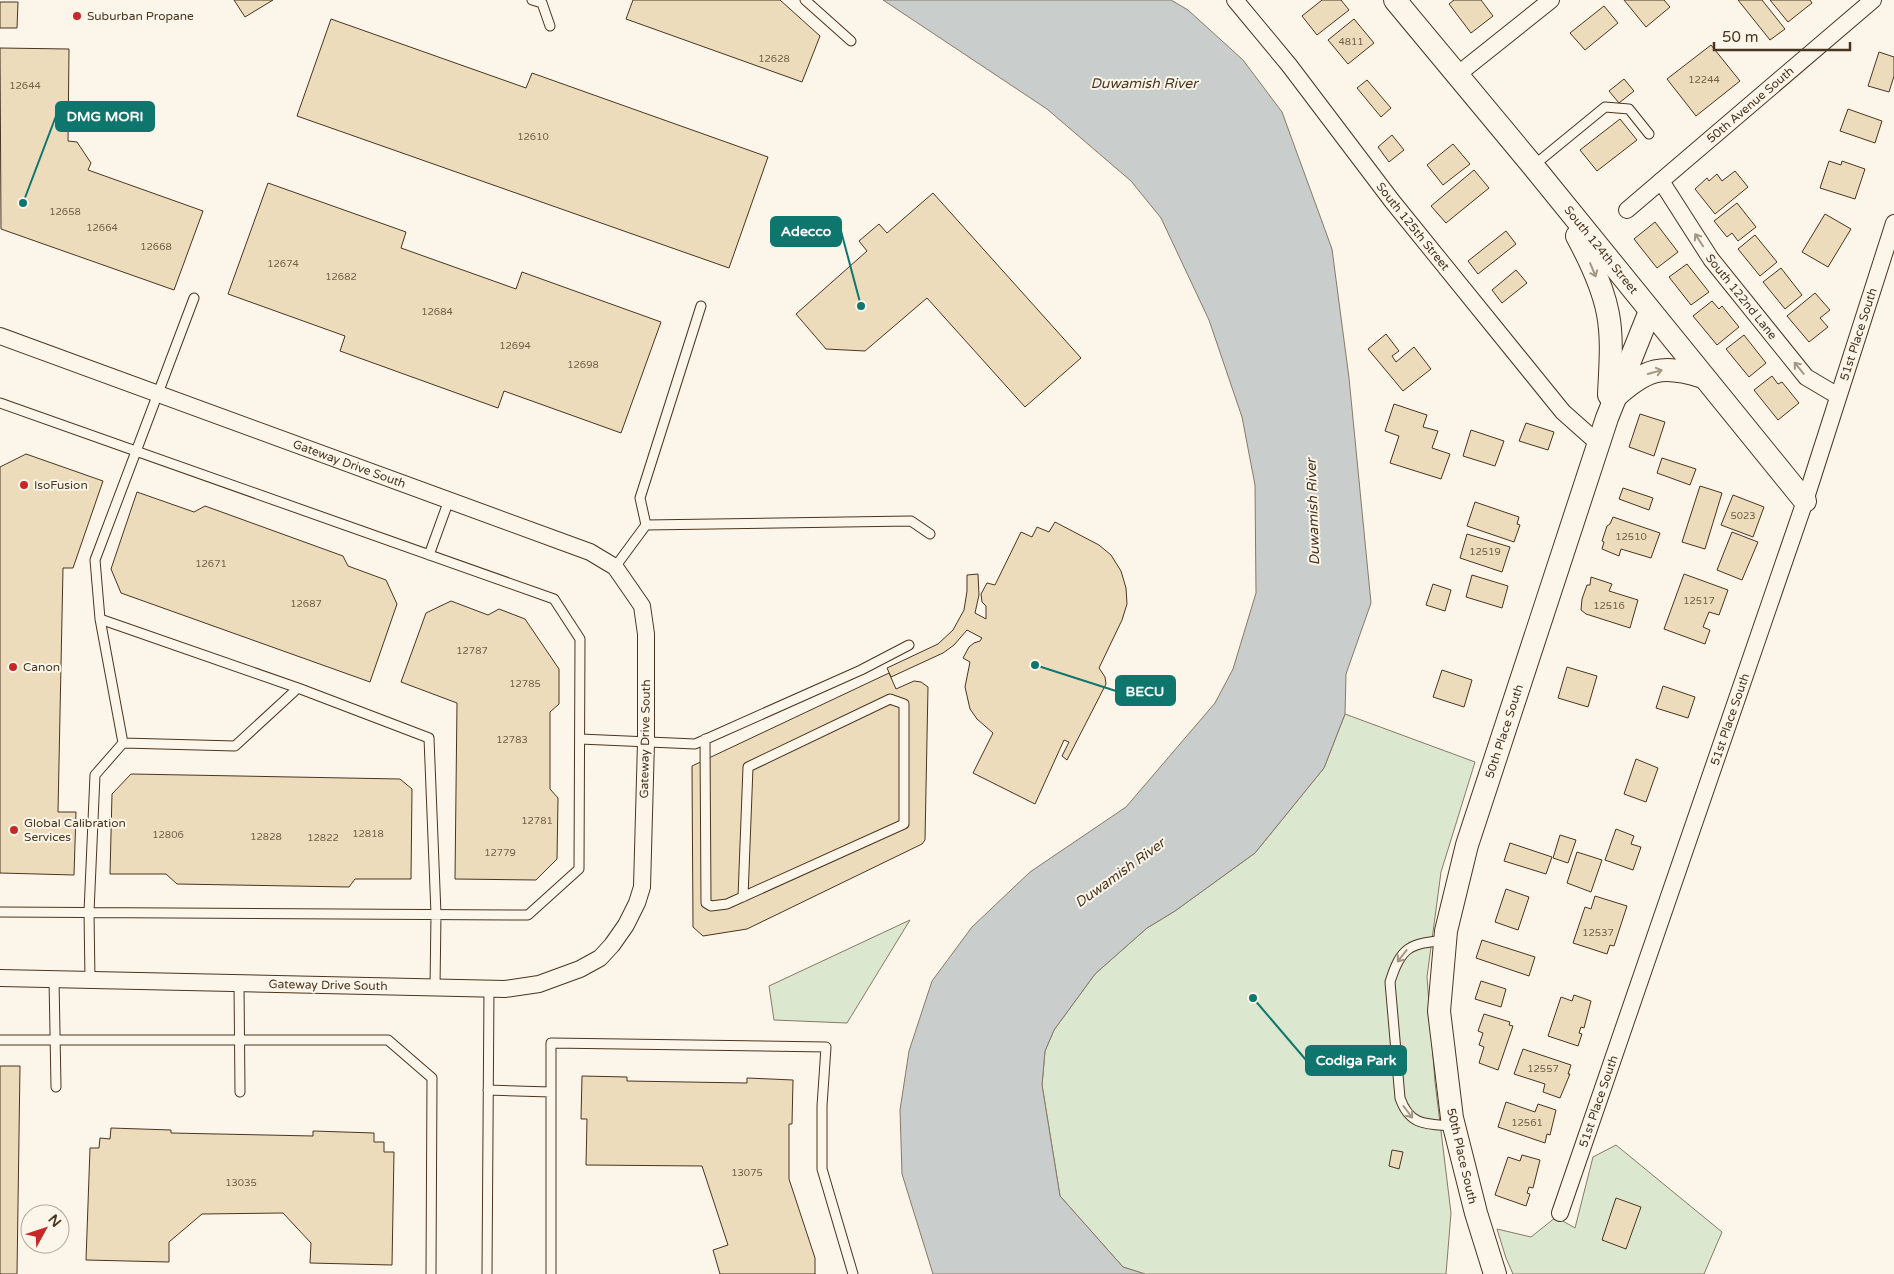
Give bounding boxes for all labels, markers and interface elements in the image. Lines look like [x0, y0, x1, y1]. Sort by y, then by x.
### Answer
place label: Suburban Propane [87, 9, 194, 23]
marker: Suburban Propane [71, 10, 83, 22]
scale bar [1714, 20, 1850, 52]
text: 50 m [1722, 28, 1759, 46]
house number: 4811 [1338, 36, 1364, 48]
house number: 12628 [758, 53, 790, 65]
street label: 50th Avenue South [1704, 64, 1797, 146]
house number: 12244 [1688, 74, 1720, 86]
water label: Duwamish River [1090, 75, 1199, 92]
house number: 12644 [9, 80, 41, 92]
callout: DMG MORI [56, 102, 154, 131]
text: DMG MORI [66, 108, 144, 125]
house number: 12610 [517, 131, 549, 143]
street label: South 125th Street [1373, 180, 1453, 274]
street label: South 124th Street [1561, 203, 1641, 297]
house number: 12658 [49, 206, 81, 218]
callout: Adecco [771, 217, 841, 246]
house number: 12664 [86, 222, 118, 234]
text: Adecco [781, 223, 832, 240]
one-way arrow [1694, 233, 1704, 247]
house number: 12668 [140, 241, 172, 253]
street label: South 122nd Lane [1703, 252, 1780, 342]
house number: 12674 [267, 258, 299, 270]
one-way arrow [1589, 262, 1599, 277]
house number: 12682 [325, 271, 357, 283]
street label: 51st Place South [1837, 286, 1880, 382]
house number: 12684 [421, 306, 453, 318]
house number: 12694 [499, 340, 531, 352]
house number: 12698 [567, 359, 599, 371]
one-way arrow [1794, 362, 1805, 375]
one-way arrow [1646, 367, 1662, 376]
street label: Gateway Drive South [291, 437, 408, 491]
water label: Duwamish River [1303, 457, 1323, 566]
place label: IsoFusion [34, 478, 88, 492]
marker: IsoFusion [18, 479, 30, 491]
house number: 5023 [1730, 510, 1756, 522]
house number: 12510 [1615, 531, 1647, 543]
house number: 12519 [1469, 546, 1501, 558]
house number: 12671 [195, 558, 227, 570]
house number: 12517 [1683, 595, 1715, 607]
house number: 12687 [290, 598, 322, 610]
house number: 12516 [1593, 600, 1625, 612]
house number: 12787 [456, 645, 488, 657]
place label: Canon [23, 660, 60, 674]
marker: Canon [7, 661, 19, 673]
street label: 51st Place South [1708, 672, 1752, 767]
callout: BECU [1116, 676, 1175, 705]
house number: 12785 [509, 678, 541, 690]
street label: Gateway Drive South [637, 679, 653, 799]
text: BECU [1126, 683, 1164, 700]
street label: 50th Place South [1482, 683, 1526, 780]
house number: 12783 [496, 734, 528, 746]
house number: 12781 [521, 815, 553, 827]
place label: Global Calibration Services [24, 816, 126, 844]
marker: Global Calibration Services [8, 824, 20, 836]
house number: 12818 [352, 828, 384, 840]
house number: 12806 [152, 829, 184, 841]
house number: 12828 [250, 831, 282, 843]
house number: 12822 [307, 832, 339, 844]
water label: Duwamish River [1072, 834, 1170, 911]
house number: 12779 [484, 847, 516, 859]
house number: 12537 [1582, 927, 1614, 939]
one-way arrow [1397, 949, 1407, 963]
street label: Gateway Drive South [268, 977, 388, 993]
callout: Codiga Park [1306, 1046, 1406, 1075]
text: Codiga Park [1316, 1052, 1397, 1069]
street label: 51st Place South [1576, 1054, 1621, 1149]
house number: 12557 [1527, 1063, 1559, 1075]
one-way arrow [1402, 1106, 1413, 1119]
street label: 50th Place South [1444, 1107, 1480, 1205]
house number: 12561 [1511, 1117, 1543, 1129]
house number: 13075 [731, 1167, 763, 1179]
house number: 13035 [225, 1177, 257, 1189]
north arrow [20, 1204, 70, 1254]
text: N [44, 1211, 65, 1231]

